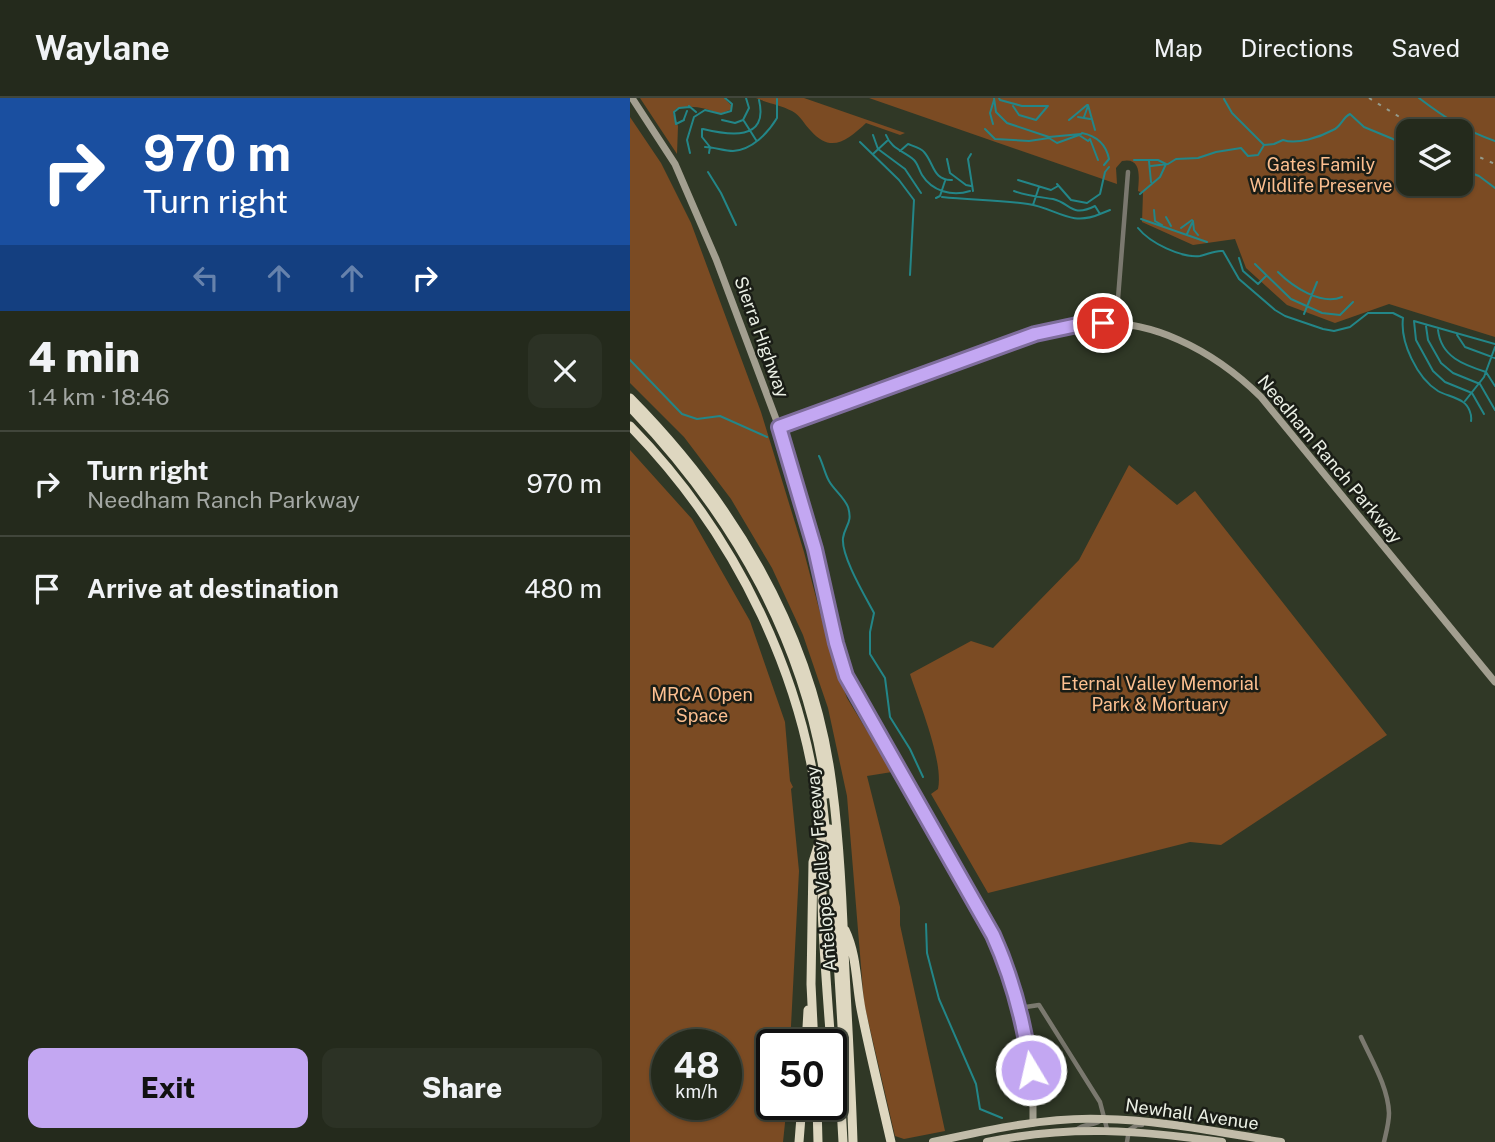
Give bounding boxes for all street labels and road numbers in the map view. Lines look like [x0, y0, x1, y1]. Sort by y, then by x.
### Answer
street label: Sierra Highway [730, 274, 794, 401]
street label: Needham Ranch Parkway [1253, 370, 1407, 548]
street label: Antelope Valley Freeway [802, 765, 840, 973]
street label: Newhall Avenue [1124, 1094, 1260, 1134]

